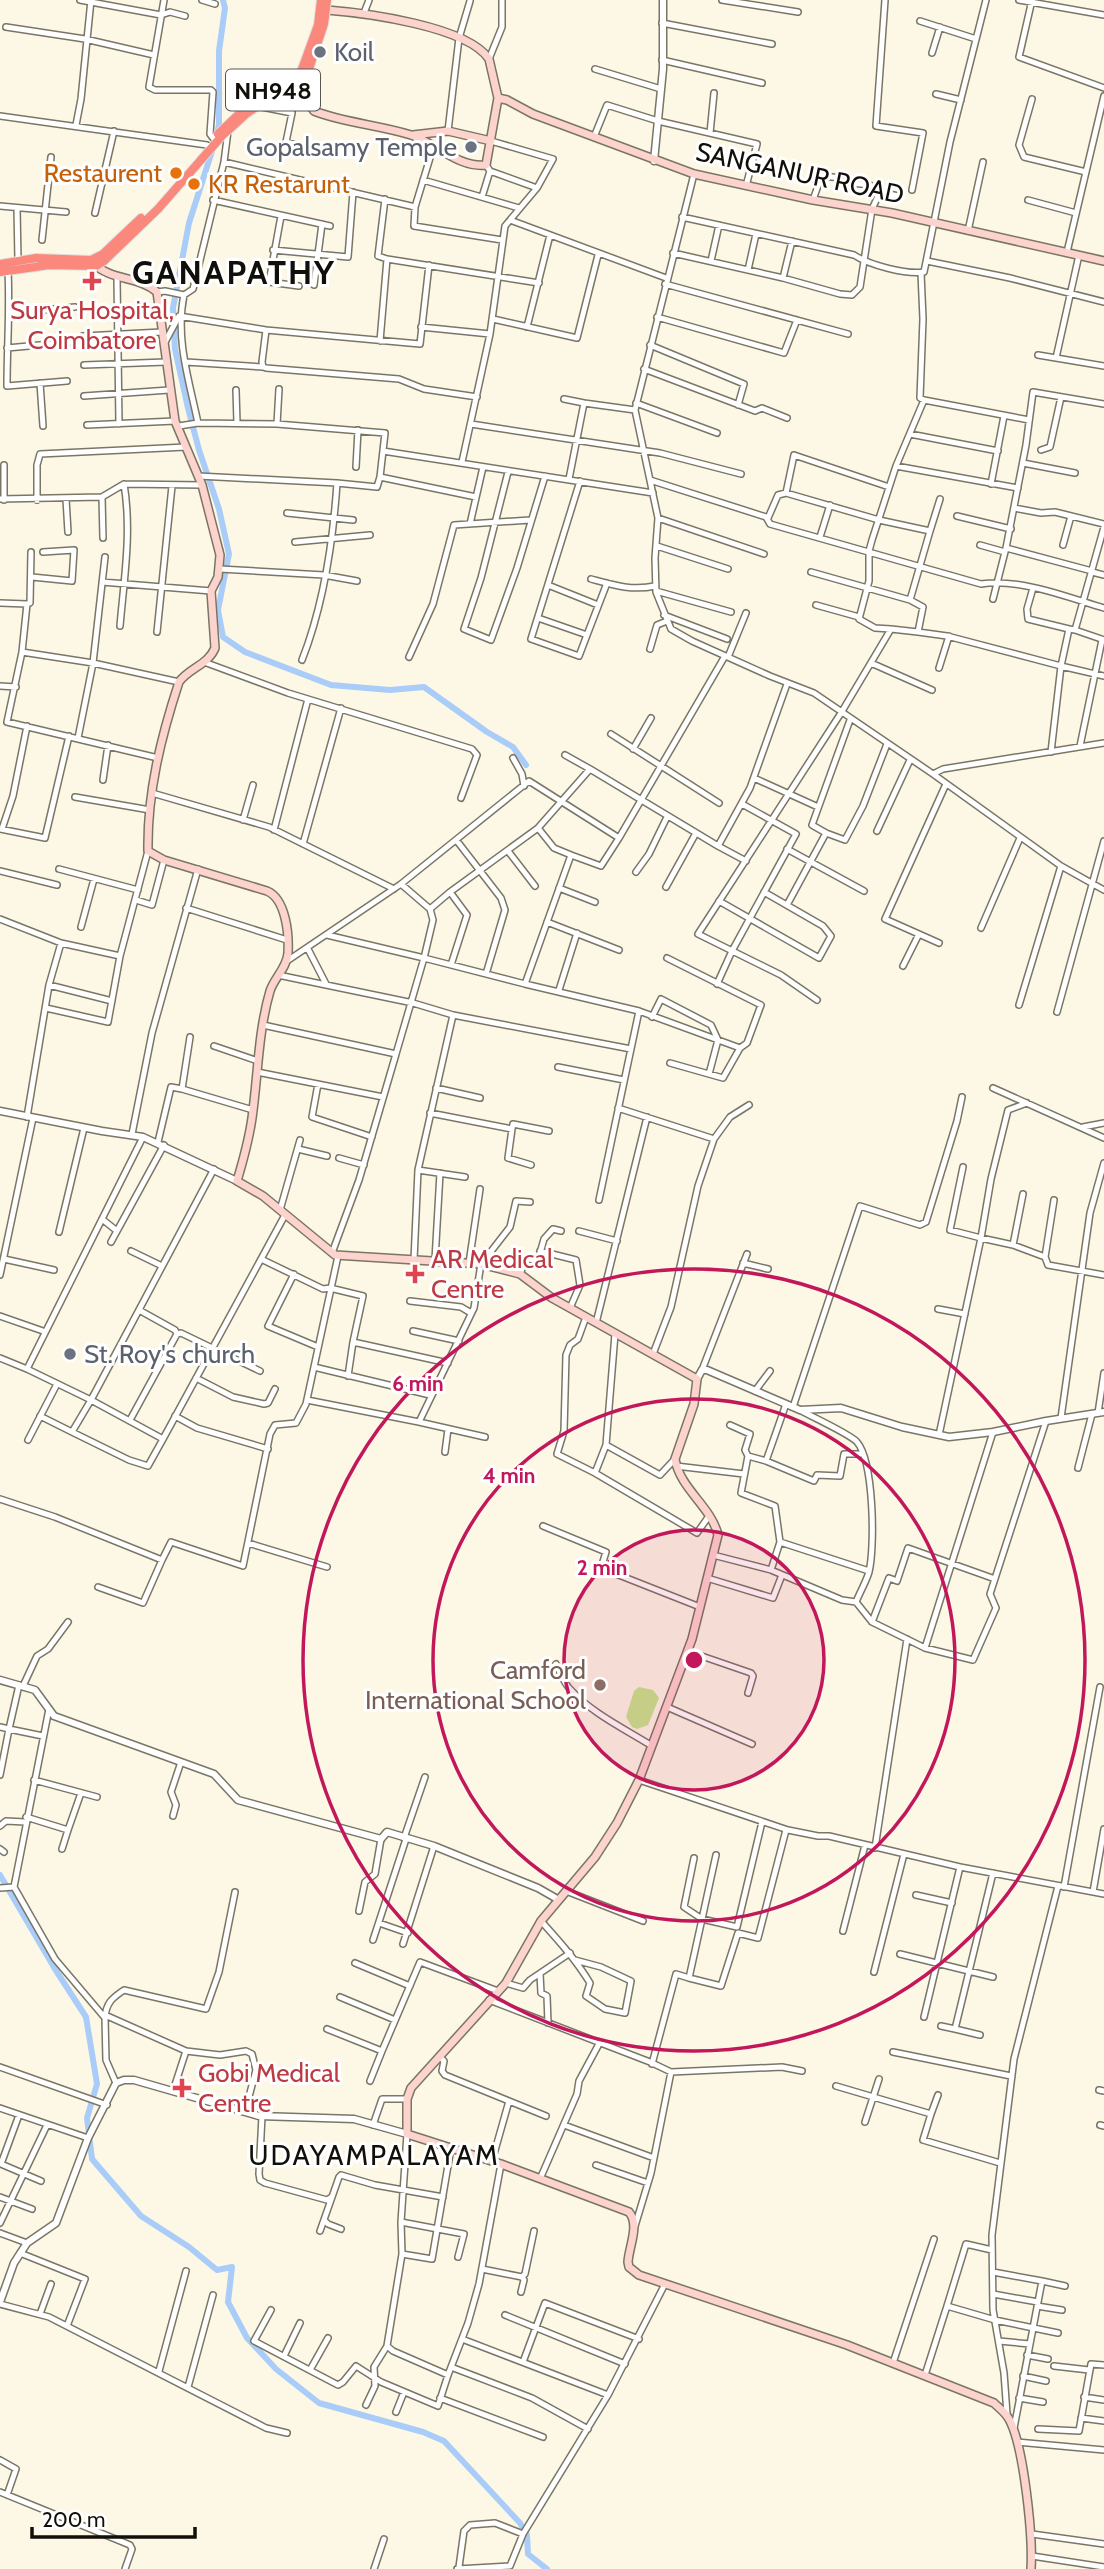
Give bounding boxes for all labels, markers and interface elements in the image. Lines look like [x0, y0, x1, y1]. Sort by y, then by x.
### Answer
place label: Koil [334, 36, 374, 68]
marker: Koil [312, 44, 328, 60]
road number: NH948 [226, 70, 320, 110]
place label: Gopalsamy Temple [246, 131, 457, 163]
street label: SANGANUR ROAD [693, 135, 907, 211]
marker: Gopalsamy Temple [463, 139, 479, 155]
place label: Restaurent [44, 157, 162, 189]
marker: Restaurent [168, 165, 184, 181]
place label: KR Restarunt [208, 168, 350, 200]
marker: KR Restarunt [186, 176, 202, 192]
district label: GANAPATHY [132, 252, 336, 292]
marker: Surya Hospital, Coimbatore [82, 271, 102, 291]
place label: Surya Hospital, Coimbatore [10, 294, 174, 356]
place label: AR Medical Centre [431, 1243, 553, 1305]
marker: AR Medical Centre [405, 1264, 425, 1284]
place label: St. Roy's church [84, 1338, 255, 1370]
marker: St. Roy's church [62, 1346, 78, 1362]
text: 6 min [392, 1371, 444, 1396]
text: 4 min [483, 1463, 535, 1488]
text: 2 min [577, 1555, 627, 1580]
centre of rings [682, 1648, 706, 1672]
place label: Camford International School [365, 1654, 586, 1716]
marker: Camford International School [592, 1677, 608, 1693]
place label: Gobi Medical Centre [198, 2057, 340, 2119]
marker: Gobi Medical Centre [172, 2078, 192, 2098]
district label: UDAYAMPALAYAM [248, 2138, 500, 2172]
scale bar [32, 2496, 194, 2540]
text: 200 m [42, 2507, 105, 2532]

